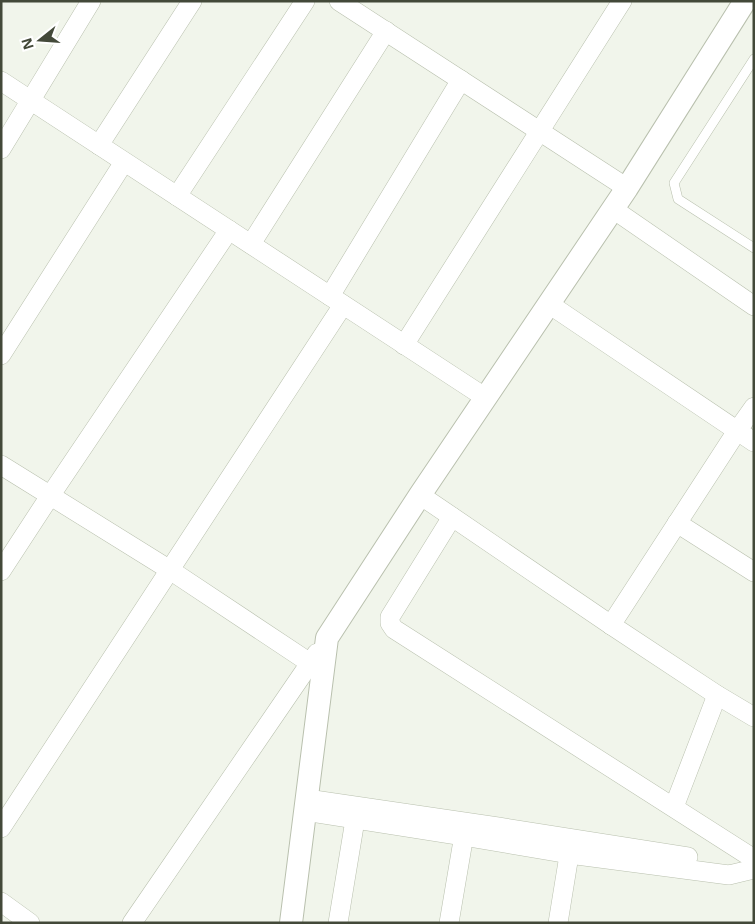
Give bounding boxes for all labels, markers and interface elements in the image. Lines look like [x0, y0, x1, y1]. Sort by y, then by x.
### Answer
north arrow [15, 15, 65, 65]
text: N [16, 36, 38, 52]

